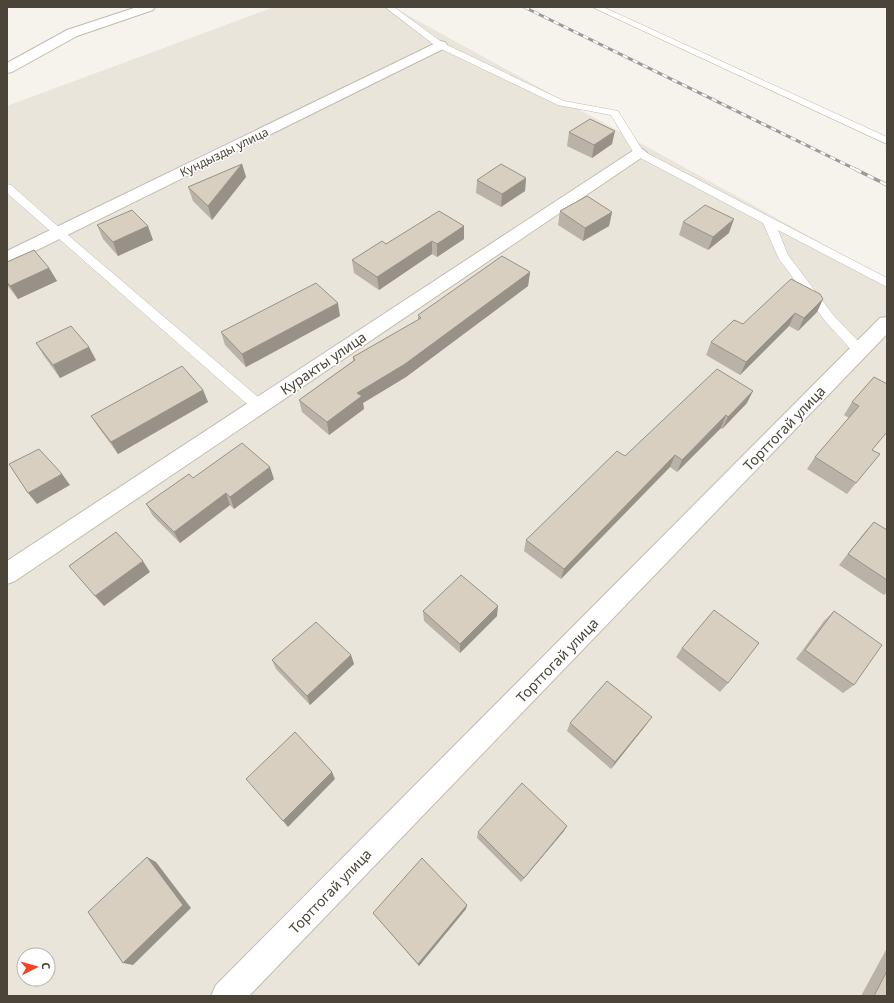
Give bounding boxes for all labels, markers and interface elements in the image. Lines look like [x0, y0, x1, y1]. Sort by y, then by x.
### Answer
street label: Кундызды улица [177, 123, 271, 181]
street label: Куракты улица [276, 327, 370, 399]
street label: Торттогай улица [739, 381, 829, 475]
street label: Торттогай улица [512, 613, 602, 707]
street label: Торттогай улица [285, 844, 375, 938]
north arrow [16, 947, 56, 987]
text: С [39, 962, 54, 970]

